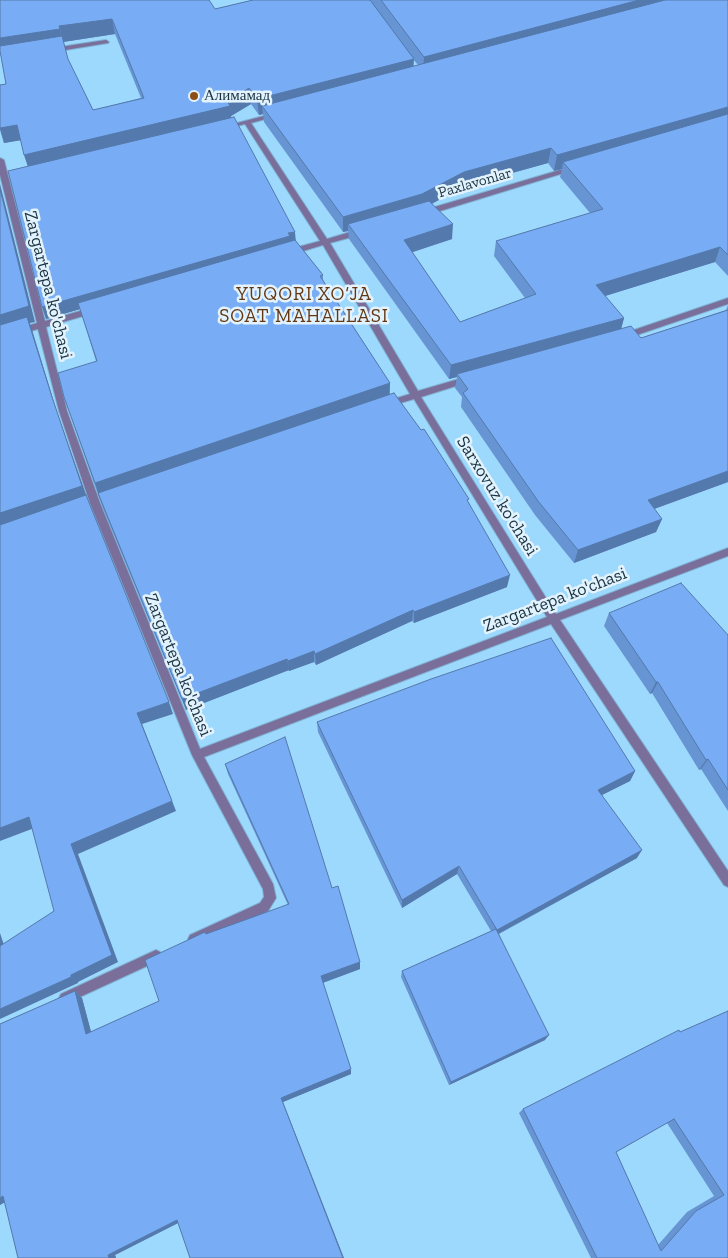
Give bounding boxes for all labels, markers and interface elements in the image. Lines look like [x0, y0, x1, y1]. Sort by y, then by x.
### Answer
place label: Алимамад [204, 87, 270, 105]
marker: Алимамад [188, 90, 200, 102]
street label: Paxlavonlar [436, 164, 514, 202]
street label: Zargartepa ko'chasi [19, 209, 77, 361]
district label: YUQORI XO‘JA SOAT MAHALLASI [217, 284, 391, 328]
street label: Sarxovuz ko'chasi [452, 432, 542, 560]
street label: Zargartepa ko'chasi [480, 563, 630, 637]
street label: Zargartepa ko'chasi [140, 591, 216, 739]

